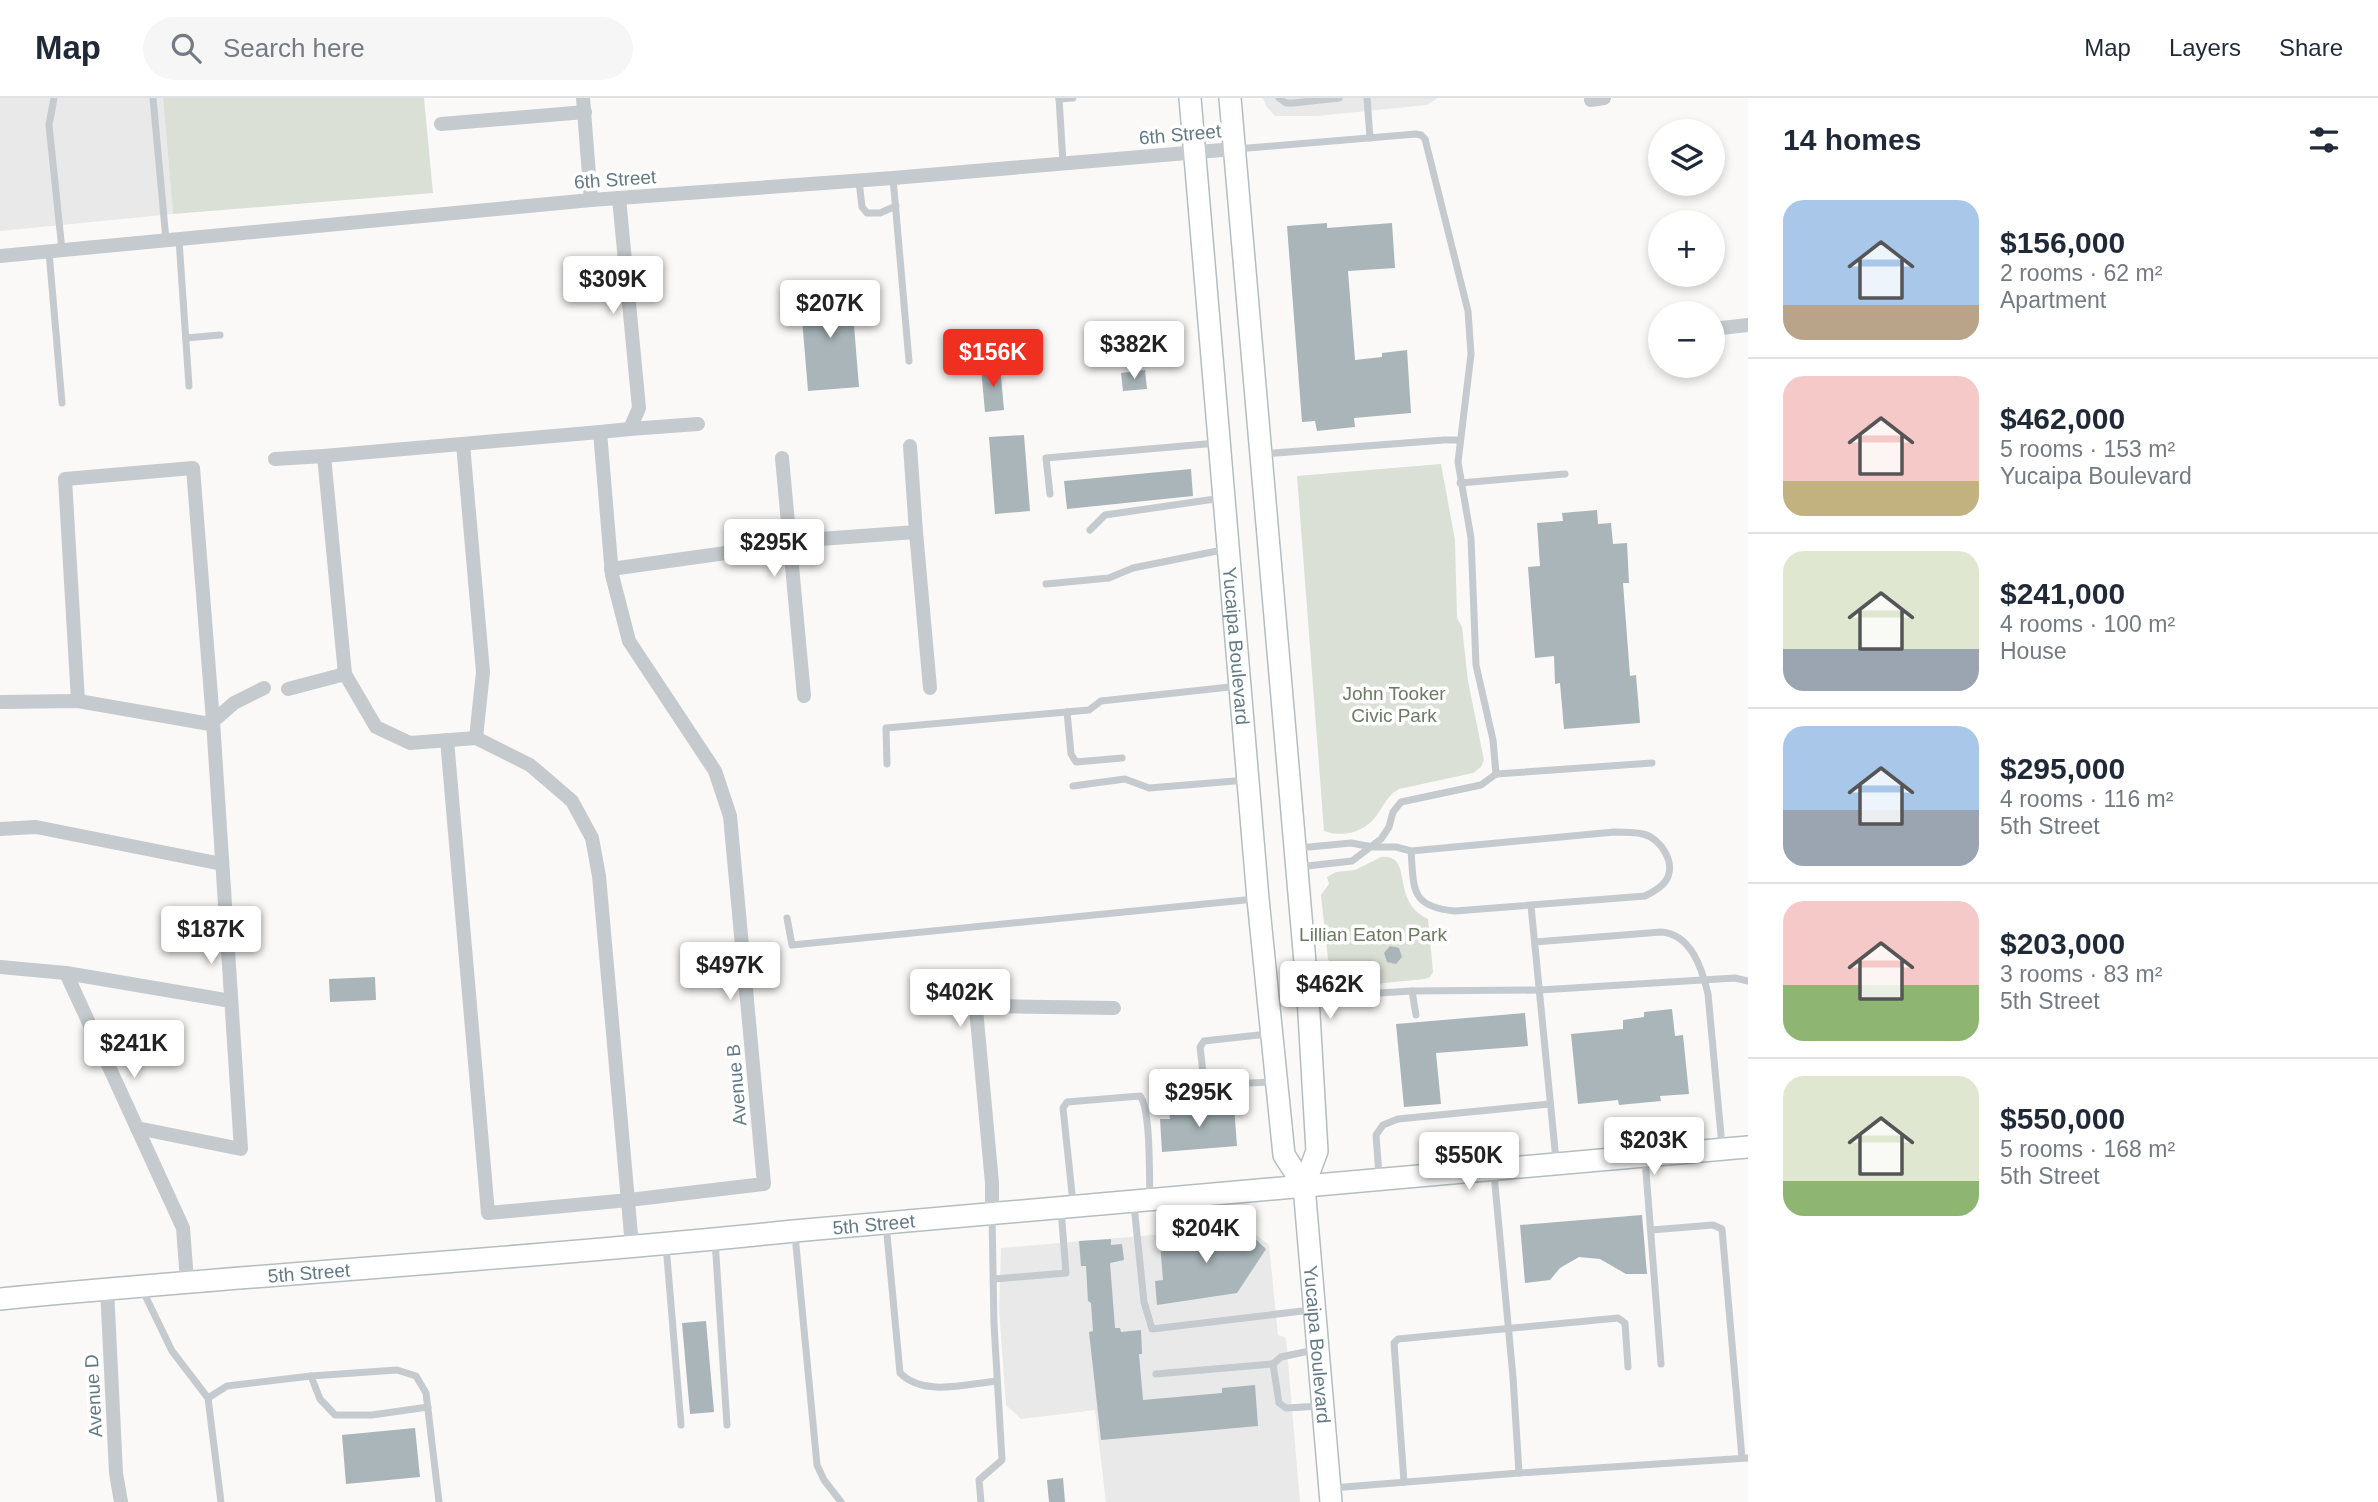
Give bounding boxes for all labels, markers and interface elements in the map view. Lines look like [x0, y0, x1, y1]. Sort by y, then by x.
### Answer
search box [143, 17, 633, 80]
text: Map [35, 29, 101, 66]
icon: search [167, 29, 205, 67]
text: Search here [223, 33, 365, 63]
text: Map [2084, 34, 2131, 61]
text: Layers [2169, 34, 2241, 61]
text: Share [2279, 34, 2343, 61]
map controls [1648, 119, 1725, 378]
button: layers [1648, 119, 1725, 196]
street label: 6th Street [1138, 120, 1223, 149]
icon: filters [2305, 121, 2343, 159]
text: 14 homes [1783, 123, 1921, 156]
street label: 6th Street [573, 166, 658, 193]
button: + [1648, 210, 1725, 287]
text: $156,000 [2000, 226, 2125, 259]
icon: home [1839, 228, 1923, 312]
pin: $309K [564, 256, 662, 316]
text: 2 rooms · 62 m² [2000, 260, 2162, 286]
text: $309K [579, 266, 647, 292]
pin: $207K [781, 280, 879, 340]
text: Apartment [2000, 287, 2106, 313]
text: $207K [796, 290, 864, 316]
button: − [1648, 301, 1725, 378]
pin: $382K [1085, 322, 1183, 381]
pin: $156K [944, 330, 1042, 389]
text: $382K [1100, 331, 1168, 357]
text: $156K [959, 339, 1027, 365]
text: $462,000 [2000, 402, 2125, 435]
icon: home [1839, 404, 1923, 488]
text: 5 rooms · 153 m² [2000, 436, 2175, 462]
text: Yucaipa Boulevard [2000, 463, 2192, 489]
pin: $295K [725, 519, 823, 579]
text: $295K [740, 529, 808, 555]
street label: Yucaipa Boulevard [1219, 566, 1253, 726]
text: $241,000 [2000, 577, 2125, 610]
icon: home [1839, 579, 1923, 663]
text: 4 rooms · 100 m² [2000, 611, 2175, 637]
text: House [2000, 638, 2066, 664]
park label: John Tooker Civic Park [1342, 683, 1446, 726]
text: $295,000 [2000, 752, 2125, 785]
icon: home [1839, 754, 1923, 838]
text: 4 rooms · 116 m² [2000, 786, 2173, 812]
text: 5th Street [2000, 813, 2100, 839]
pin: $187K [162, 906, 260, 966]
text: $187K [177, 916, 245, 942]
park label: Lillian Eaton Park [1299, 924, 1447, 945]
text: $203,000 [2000, 927, 2125, 960]
icon: home [1839, 929, 1923, 1013]
pin: $497K [681, 942, 779, 1002]
text: $497K [696, 952, 764, 978]
text: 3 rooms · 83 m² [2000, 961, 2162, 987]
pin: $462K [1281, 962, 1379, 1021]
pin: $402K [911, 970, 1009, 1029]
text: $462K [1296, 971, 1364, 997]
text: $402K [926, 979, 994, 1005]
text: 5th Street [2000, 988, 2100, 1014]
pin: $241K [85, 1020, 183, 1080]
text: $241K [100, 1030, 168, 1056]
street label: Avenue B [722, 1043, 751, 1127]
pin: $295K [1150, 1070, 1248, 1129]
text: $295K [1165, 1079, 1233, 1105]
text: $550,000 [2000, 1102, 2125, 1135]
icon: home [1839, 1104, 1923, 1188]
pin: $203K [1605, 1118, 1703, 1177]
text: $203K [1620, 1127, 1688, 1153]
pin: $550K [1420, 1132, 1518, 1192]
text: 5 rooms · 168 m² [2000, 1136, 2175, 1162]
text: $550K [1435, 1142, 1503, 1168]
text: 5th Street [2000, 1163, 2100, 1189]
pin: $204K [1157, 1206, 1255, 1265]
street label: 5th Street [832, 1210, 917, 1239]
text: $204K [1172, 1215, 1240, 1241]
street label: 5th Street [267, 1259, 352, 1287]
street label: Yucaipa Boulevard [1300, 1265, 1334, 1424]
street label: Avenue D [81, 1354, 106, 1438]

